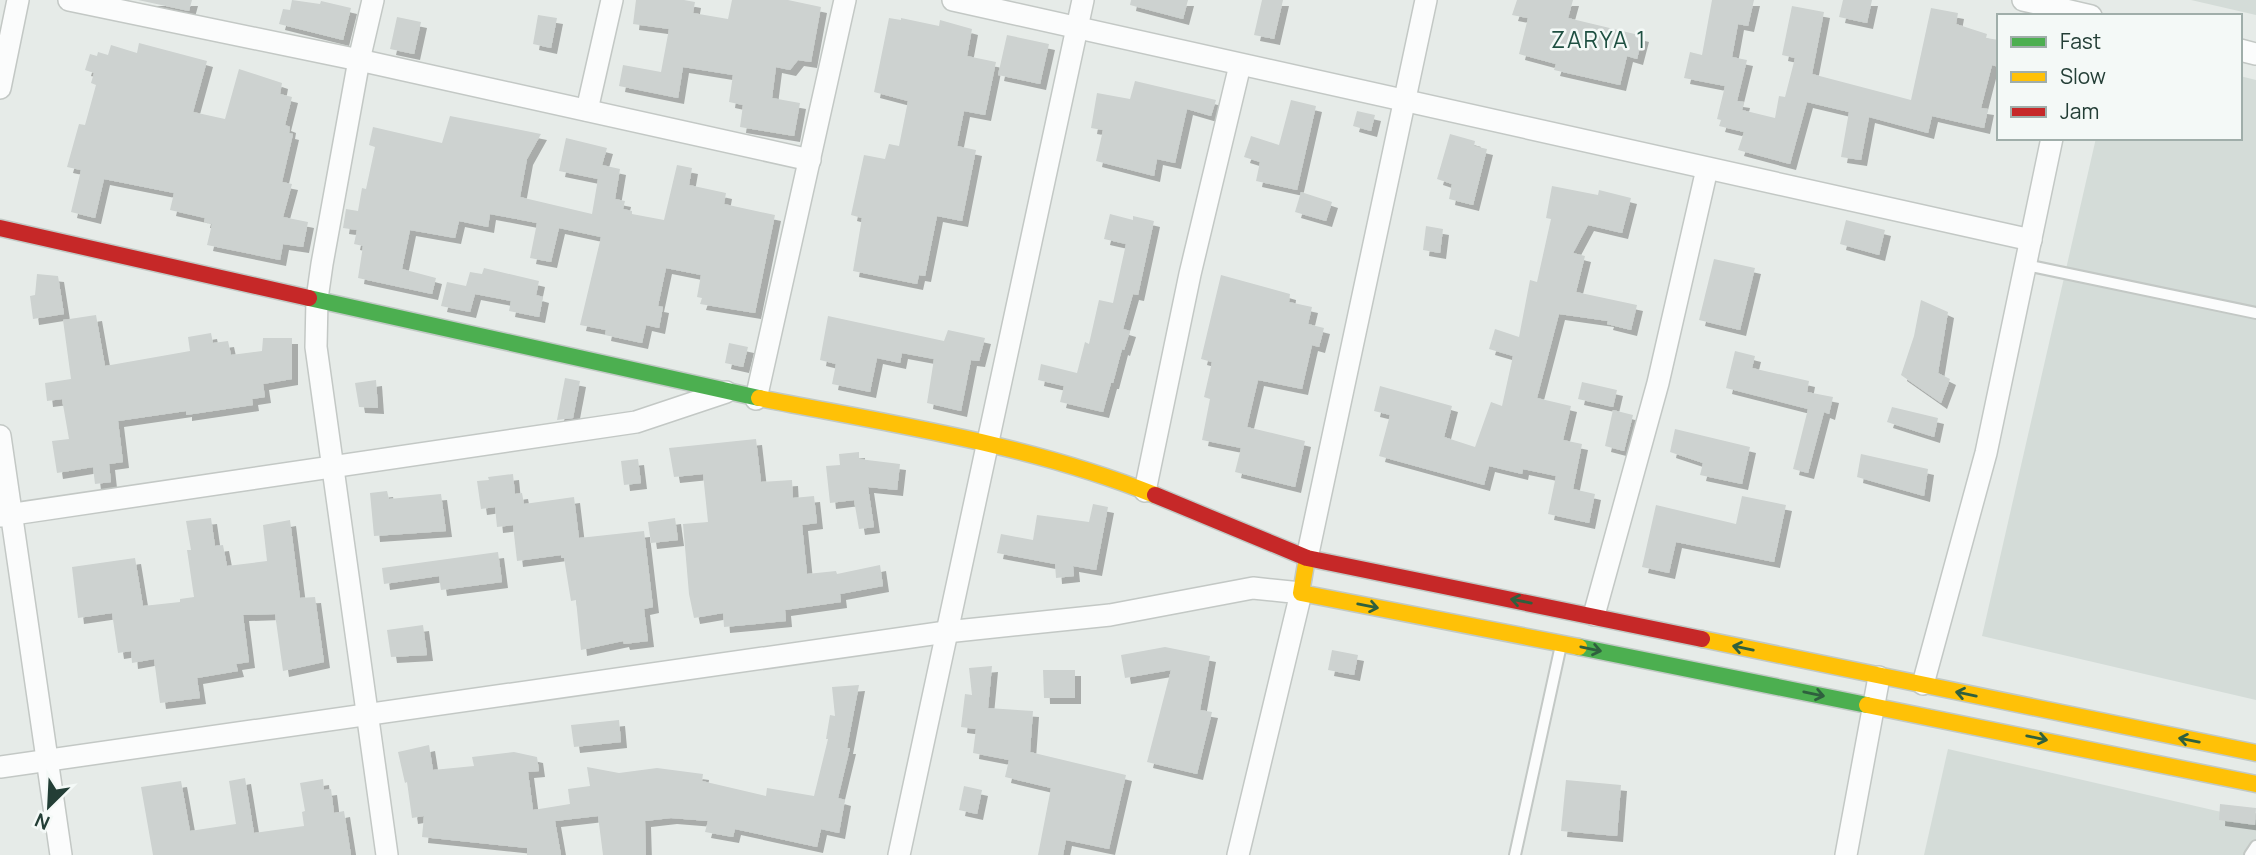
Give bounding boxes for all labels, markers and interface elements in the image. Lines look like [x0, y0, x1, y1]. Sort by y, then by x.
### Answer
legend [1997, 14, 2242, 140]
district label: ZARYA 1 [1551, 23, 1647, 55]
text: Fast [2060, 27, 2101, 55]
text: Slow [2060, 62, 2106, 90]
text: Jam [2060, 97, 2099, 125]
one-way arrow [1510, 593, 1533, 607]
one-way arrow [1356, 600, 1379, 613]
one-way arrow [1732, 640, 1755, 654]
one-way arrow [1579, 642, 1602, 656]
one-way arrow [1955, 686, 1978, 700]
one-way arrow [1802, 688, 1825, 702]
one-way arrow [2025, 732, 2048, 746]
one-way arrow [2178, 733, 2201, 747]
north arrow [14, 771, 84, 841]
text: N [31, 807, 54, 836]

